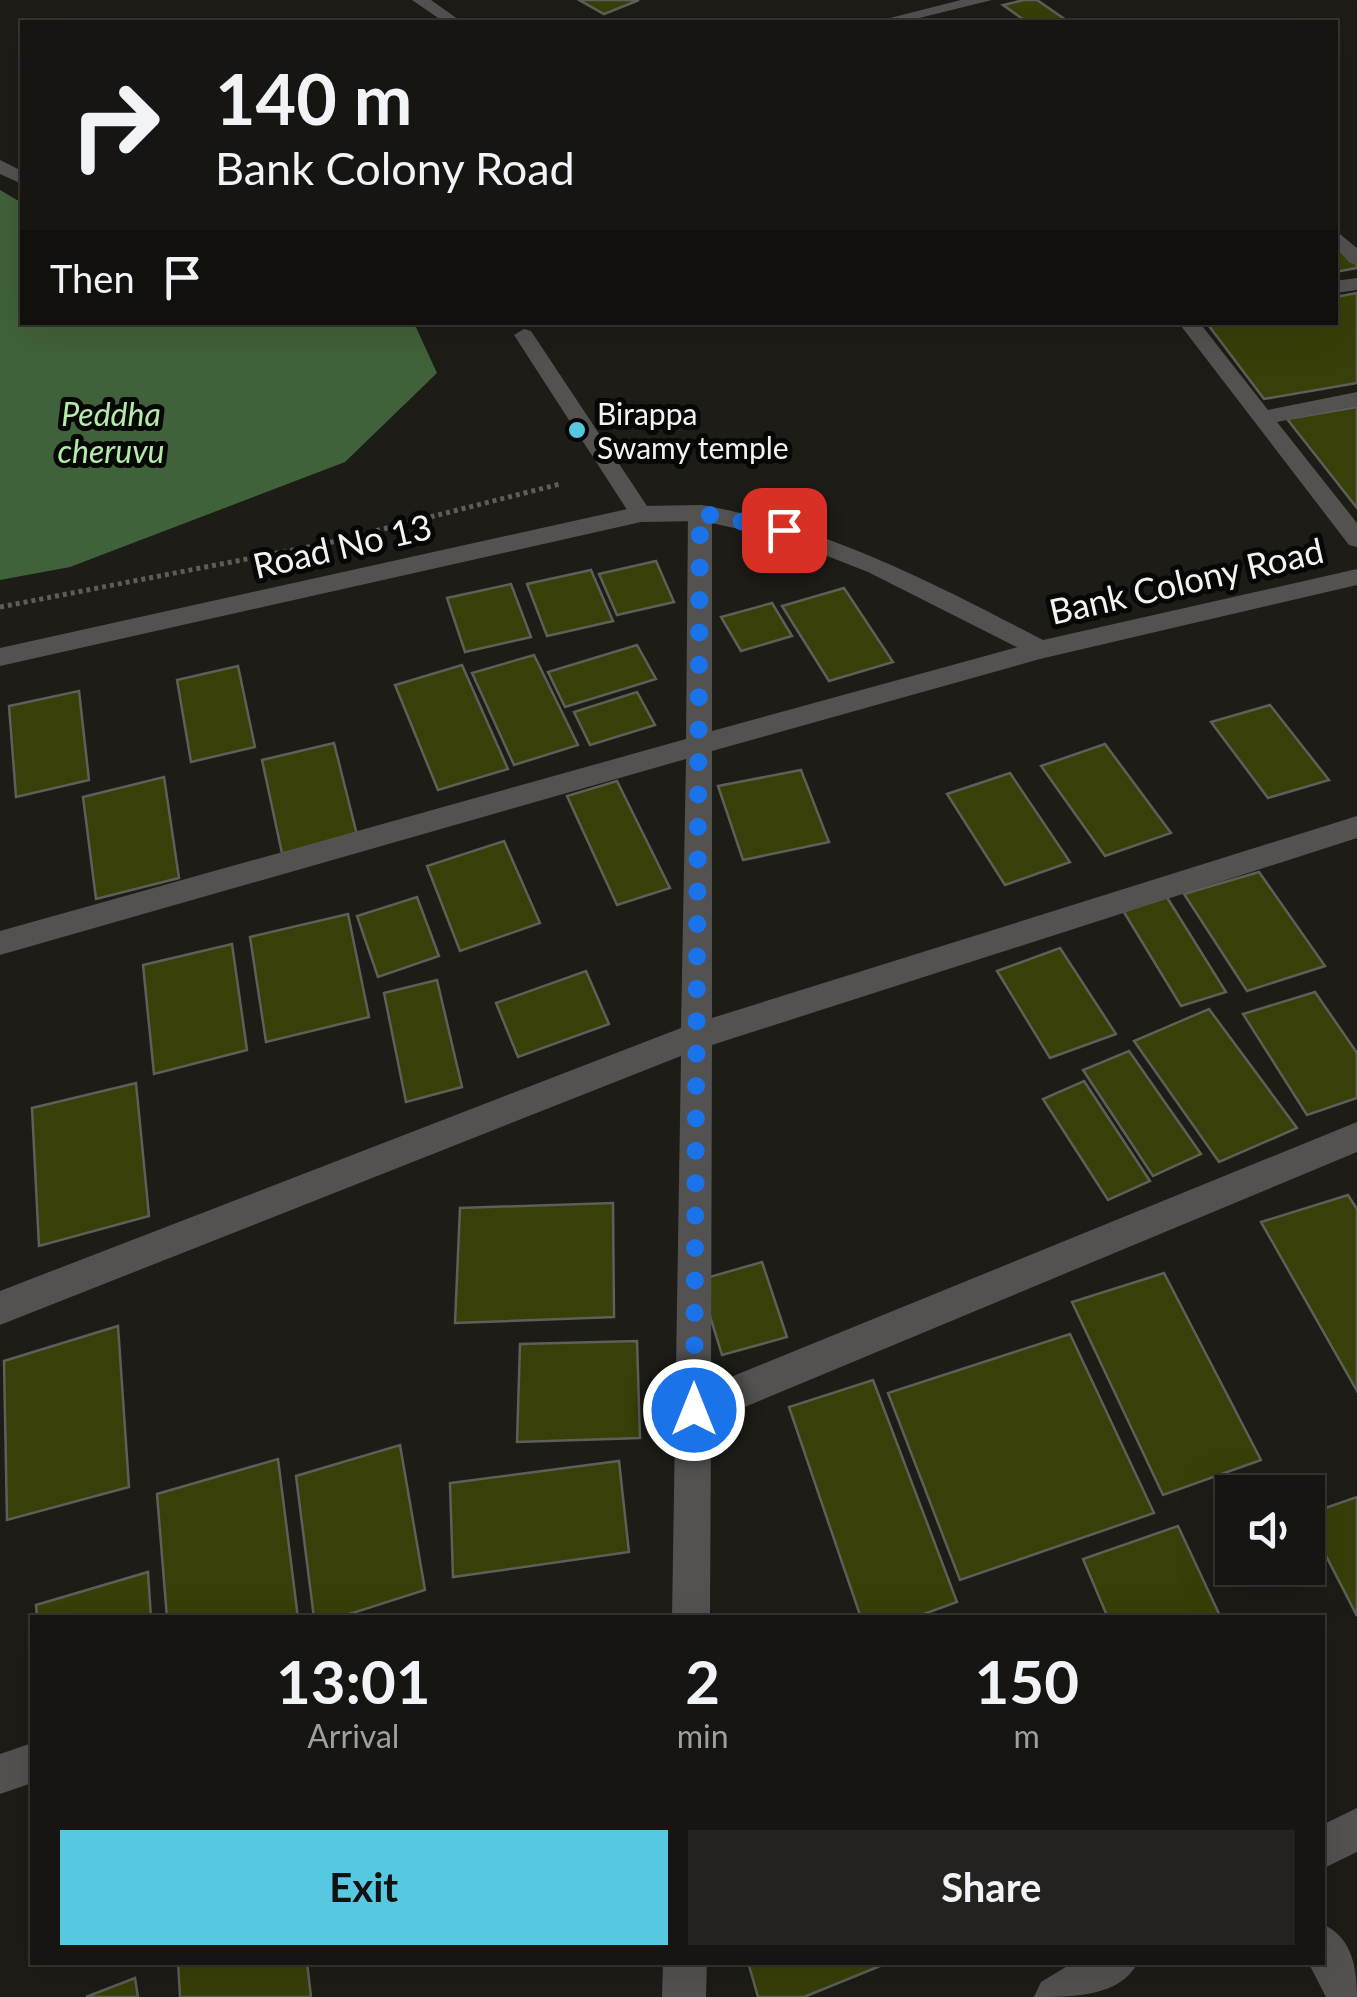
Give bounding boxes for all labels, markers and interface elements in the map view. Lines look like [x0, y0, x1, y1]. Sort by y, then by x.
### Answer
text: 140 m [215, 56, 412, 140]
icon: right [50, 60, 180, 190]
text: Bank Colony Road [215, 141, 575, 195]
icon: arrive [155, 250, 210, 305]
text: Then [50, 255, 135, 301]
water label: Peddha cheruvu [58, 394, 164, 470]
place label: Birappa Swamy temple [597, 395, 789, 465]
marker: Birappa Swamy temple [566, 419, 588, 441]
pin [742, 488, 827, 573]
icon: arrive [757, 503, 812, 558]
street label: Road No 13 [249, 504, 435, 586]
street label: Bank Colony Road [1045, 528, 1327, 632]
position arrow [642, 1358, 746, 1462]
map controls [1215, 1475, 1325, 1585]
button: sound [1215, 1475, 1325, 1585]
text: 13:01 [276, 1645, 431, 1717]
text: 2 [685, 1645, 720, 1717]
text: 150 [975, 1645, 1079, 1717]
text: Arrival [307, 1716, 399, 1755]
text: min [677, 1716, 729, 1755]
text: m [1014, 1716, 1040, 1755]
button: Exit [60, 1830, 668, 1945]
button: Share [688, 1830, 1295, 1945]

